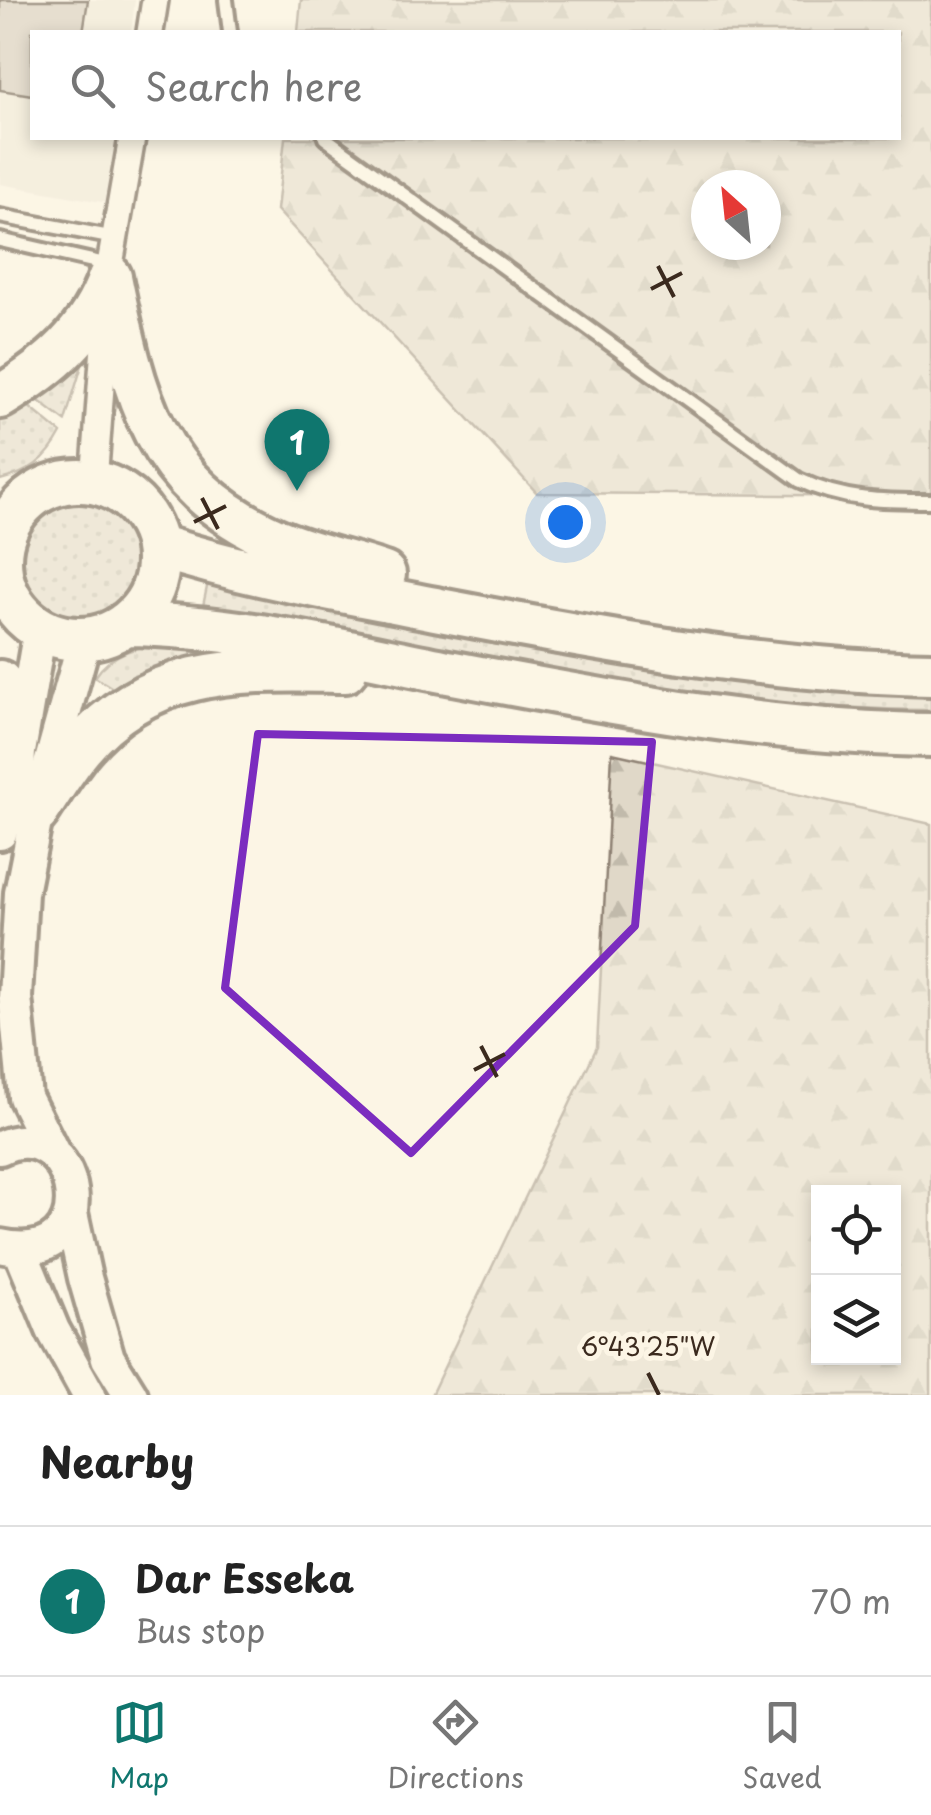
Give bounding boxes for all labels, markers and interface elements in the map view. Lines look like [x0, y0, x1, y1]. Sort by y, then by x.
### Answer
search box [30, 30, 901, 140]
text: Search here [145, 57, 362, 114]
icon: search [65, 58, 120, 113]
north arrow [691, 170, 781, 260]
pin: 1 [264, 408, 330, 491]
your location [540, 497, 591, 548]
map controls [811, 1185, 901, 1365]
button: locate [811, 1185, 901, 1275]
button: layers [811, 1275, 901, 1365]
text: 6°43'25"W [581, 1327, 716, 1365]
text: Nearby [40, 1429, 194, 1492]
text: Dar Esseka [135, 1549, 354, 1606]
text: 1 [65, 1577, 80, 1625]
text: 70 m [811, 1577, 891, 1625]
text: Bus stop [135, 1606, 265, 1654]
tab: Map [109, 1695, 169, 1798]
tab: Directions [388, 1695, 524, 1798]
tab: Saved [742, 1695, 822, 1798]

